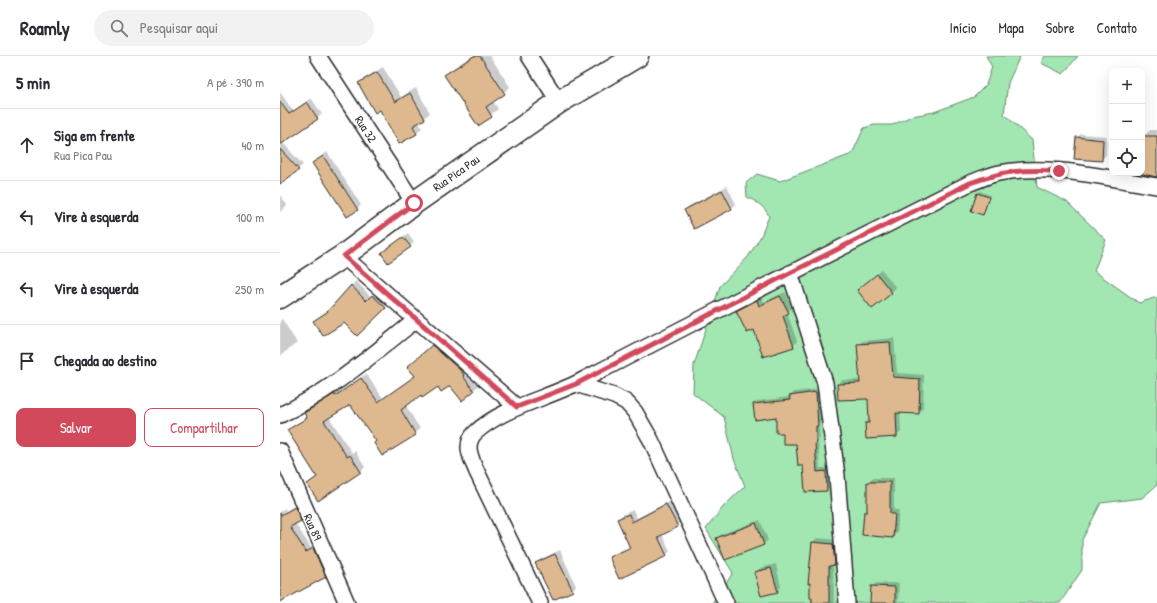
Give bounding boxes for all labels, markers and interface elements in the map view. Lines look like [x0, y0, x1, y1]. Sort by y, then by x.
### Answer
search box [94, 10, 374, 46]
text: Roamly [20, 15, 70, 41]
icon: search [108, 17, 130, 39]
text: Pesquisar aqui [140, 17, 218, 38]
text: Início [950, 18, 976, 37]
text: Mapa [998, 18, 1024, 37]
text: Sobre [1046, 18, 1075, 37]
text: Contato [1097, 18, 1137, 37]
map controls [1109, 68, 1145, 176]
button: + [1109, 68, 1145, 104]
text: 5 min [16, 71, 50, 94]
text: A pé · 390 m [207, 73, 264, 91]
button: − [1109, 104, 1145, 140]
street label: Rua 32 [351, 112, 381, 146]
text: Siga em frente [54, 125, 135, 146]
icon: ahead [16, 134, 38, 156]
text: 40 m [241, 136, 264, 154]
button: locate [1109, 140, 1145, 176]
text: Rua Pica Pau [54, 146, 112, 164]
street label: Rua Pica Pau [429, 151, 483, 195]
route end [1050, 162, 1068, 180]
route start [405, 194, 423, 212]
icon: left [16, 206, 38, 228]
text: Vire à esquerda [54, 206, 138, 227]
text: 100 m [236, 208, 264, 226]
icon: left [16, 278, 38, 300]
text: Vire à esquerda [54, 278, 138, 299]
text: 250 m [235, 280, 264, 298]
icon: arrive [16, 350, 38, 372]
text: Chegada ao destino [54, 350, 157, 371]
button: Salvar [16, 408, 136, 447]
button: Compartilhar [144, 408, 264, 447]
street label: Rua 89 [300, 511, 327, 543]

